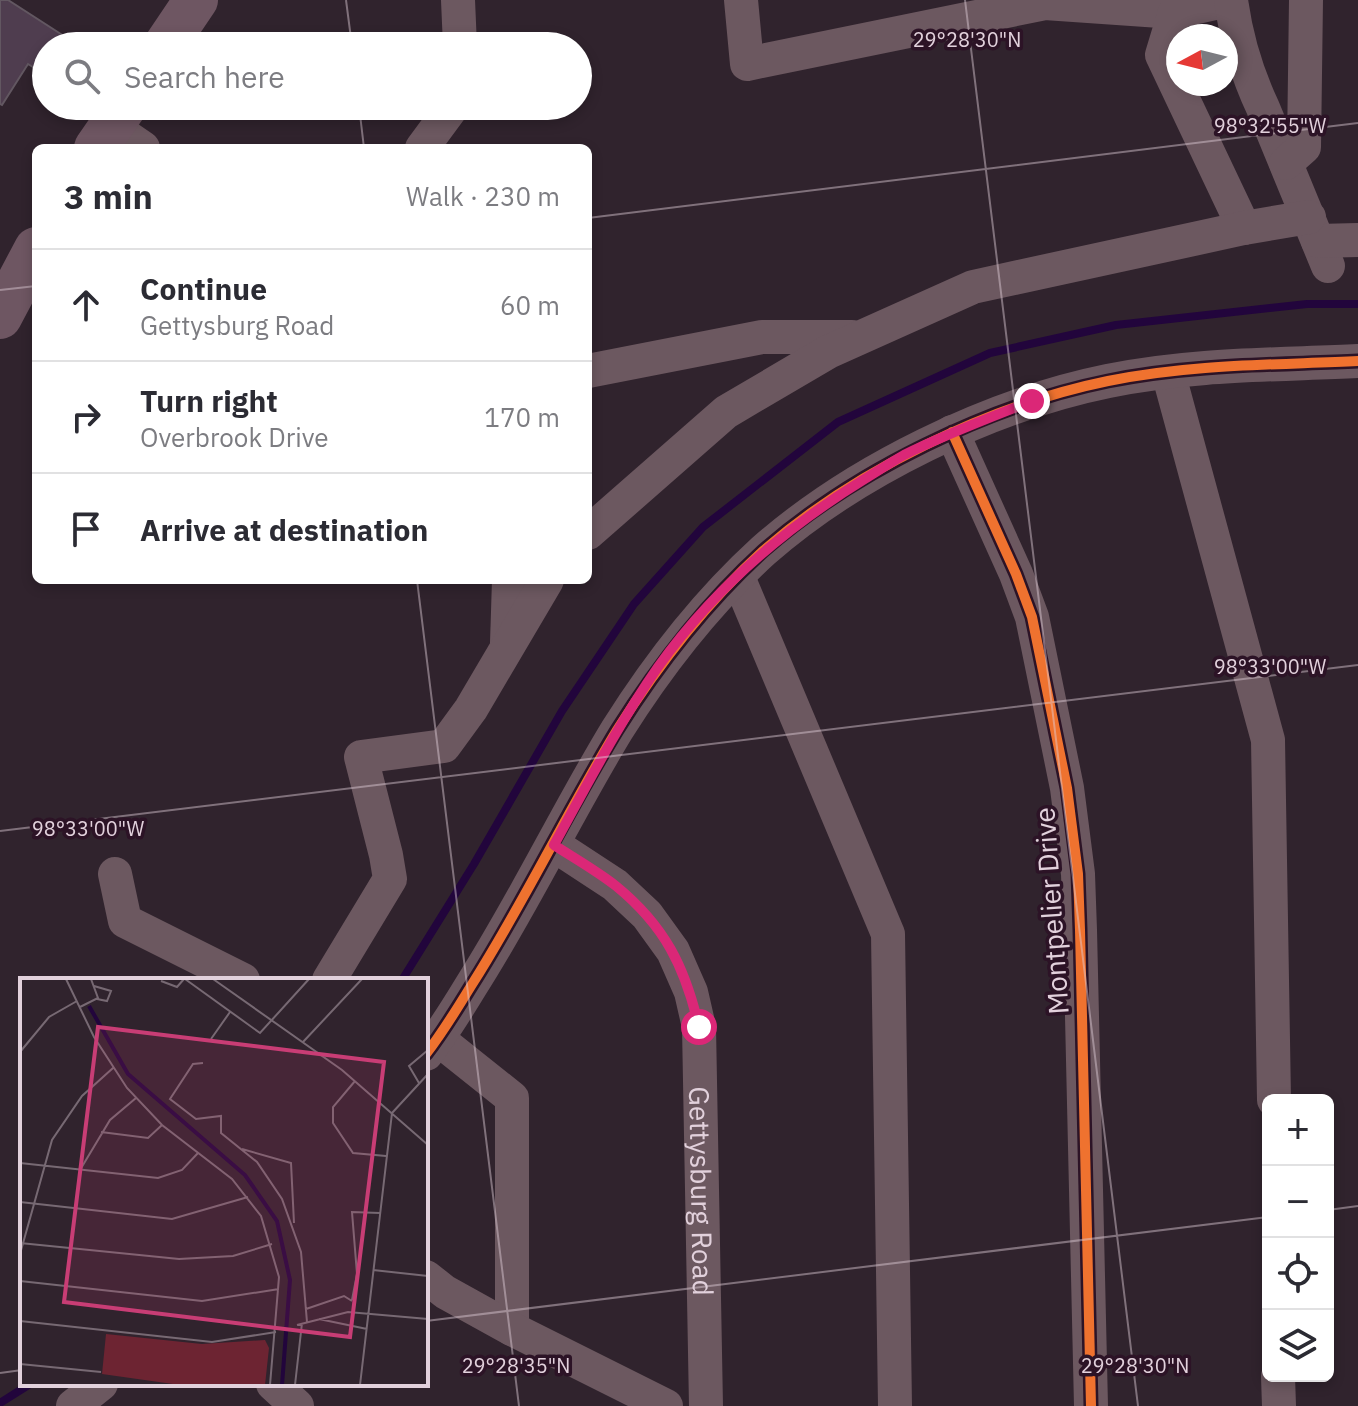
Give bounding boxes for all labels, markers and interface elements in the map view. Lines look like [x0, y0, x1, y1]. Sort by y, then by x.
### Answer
north arrow [1166, 24, 1238, 96]
text: 29°28'30"N [913, 26, 1021, 53]
search box [32, 32, 592, 120]
icon: search [60, 54, 104, 98]
text: Search here [124, 57, 285, 96]
text: 98°32'55"W [1214, 112, 1327, 139]
text: 3 min [64, 174, 153, 218]
text: Walk · 230 m [406, 179, 560, 213]
text: Continue [140, 269, 267, 308]
icon: ahead [64, 283, 108, 327]
text: 60 m [500, 288, 560, 322]
text: Gettysburg Road [140, 308, 334, 342]
text: Turn right [140, 381, 278, 420]
route end [1014, 383, 1050, 419]
icon: right [64, 395, 108, 439]
text: 170 m [484, 400, 560, 434]
text: Overbrook Drive [140, 420, 329, 454]
icon: arrive [64, 507, 108, 551]
text: Arrive at destination [140, 510, 428, 549]
text: 98°33'00"W [1214, 653, 1327, 680]
street label: Montpelier Drive [1025, 806, 1077, 1016]
text: 98°33'00"W [32, 815, 145, 842]
inset map [20, 978, 428, 1386]
route start [681, 1009, 717, 1045]
street label: Gettysburg Road [682, 1086, 722, 1296]
map controls [1262, 1094, 1334, 1382]
button: + [1262, 1094, 1334, 1166]
button: − [1262, 1166, 1334, 1238]
button: locate [1262, 1238, 1334, 1310]
button: layers [1262, 1310, 1334, 1382]
text: 29°28'35"N [462, 1352, 570, 1379]
text: 29°28'30"N [1081, 1352, 1189, 1379]

